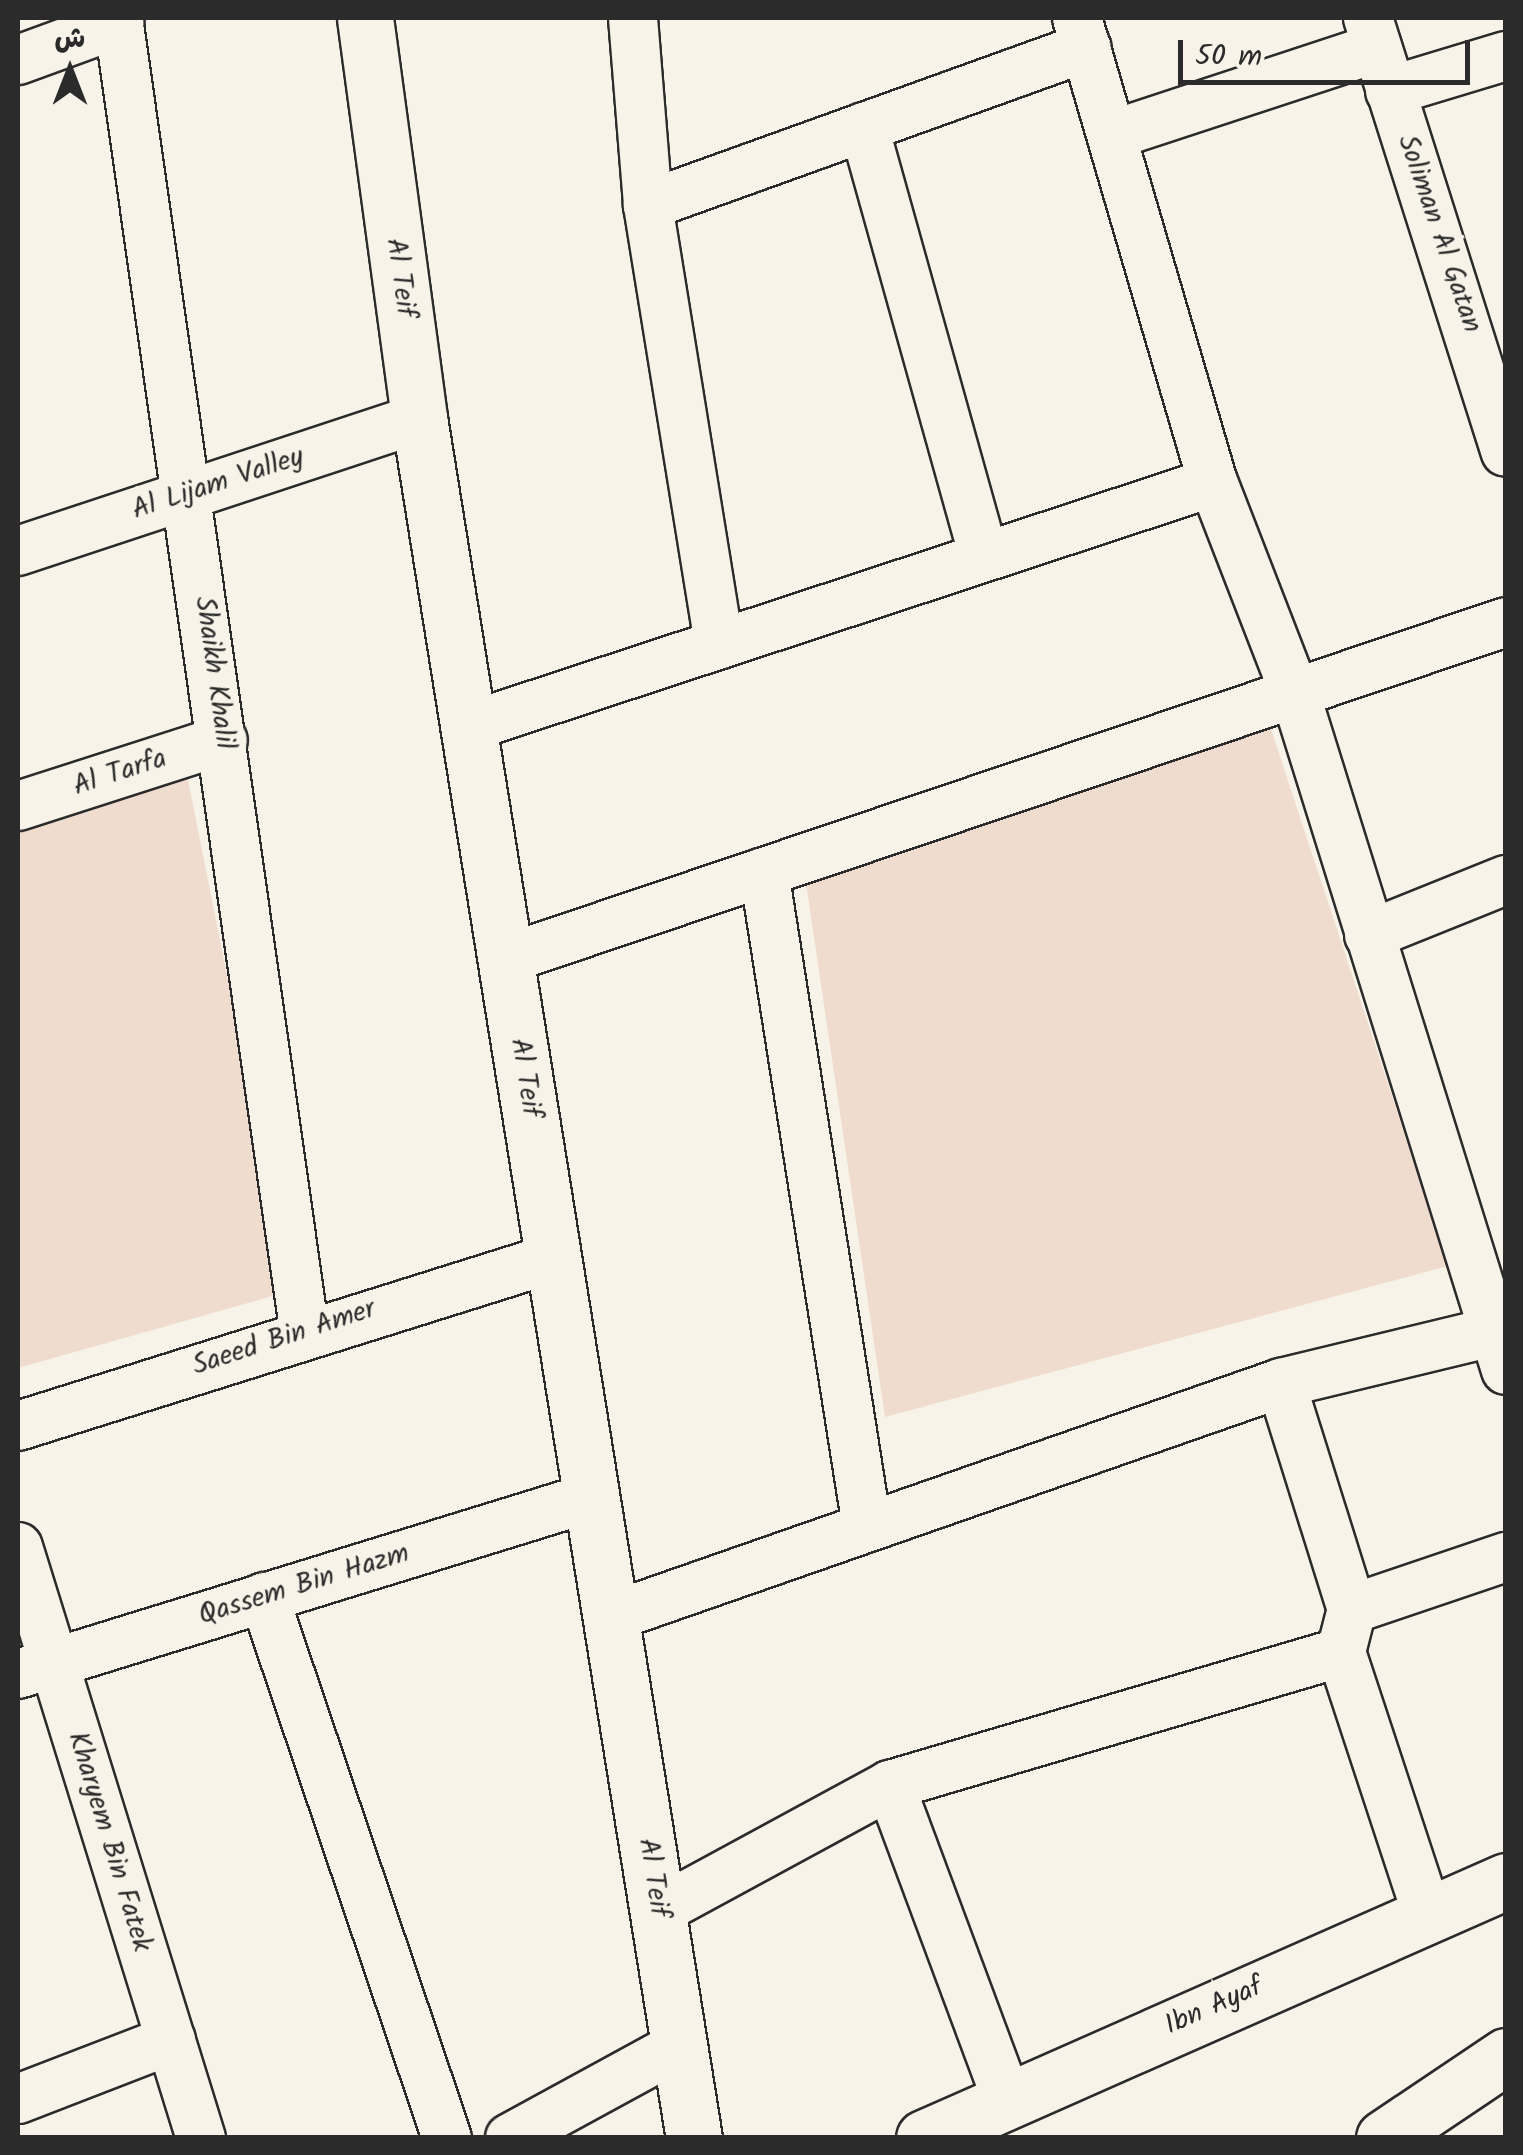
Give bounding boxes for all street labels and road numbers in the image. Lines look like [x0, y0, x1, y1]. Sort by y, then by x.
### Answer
street label: Soliman Al Gatan [1389, 131, 1489, 337]
street label: Al Teif [378, 236, 422, 320]
street label: Al Lijam Valley [128, 440, 308, 528]
street label: Shaikh Khalil [187, 594, 241, 752]
street label: Al Tarfa [69, 742, 171, 804]
street label: Al Teif [502, 1036, 548, 1120]
street label: Saeed Bin Amer [188, 1293, 380, 1383]
street label: Qassem Bin Hazm [195, 1537, 413, 1633]
street label: Kharyem Bin Fatek [60, 1728, 158, 1956]
street label: Al Teif [630, 1836, 676, 1920]
street label: Ibn Ayaf [1160, 1971, 1268, 2043]

